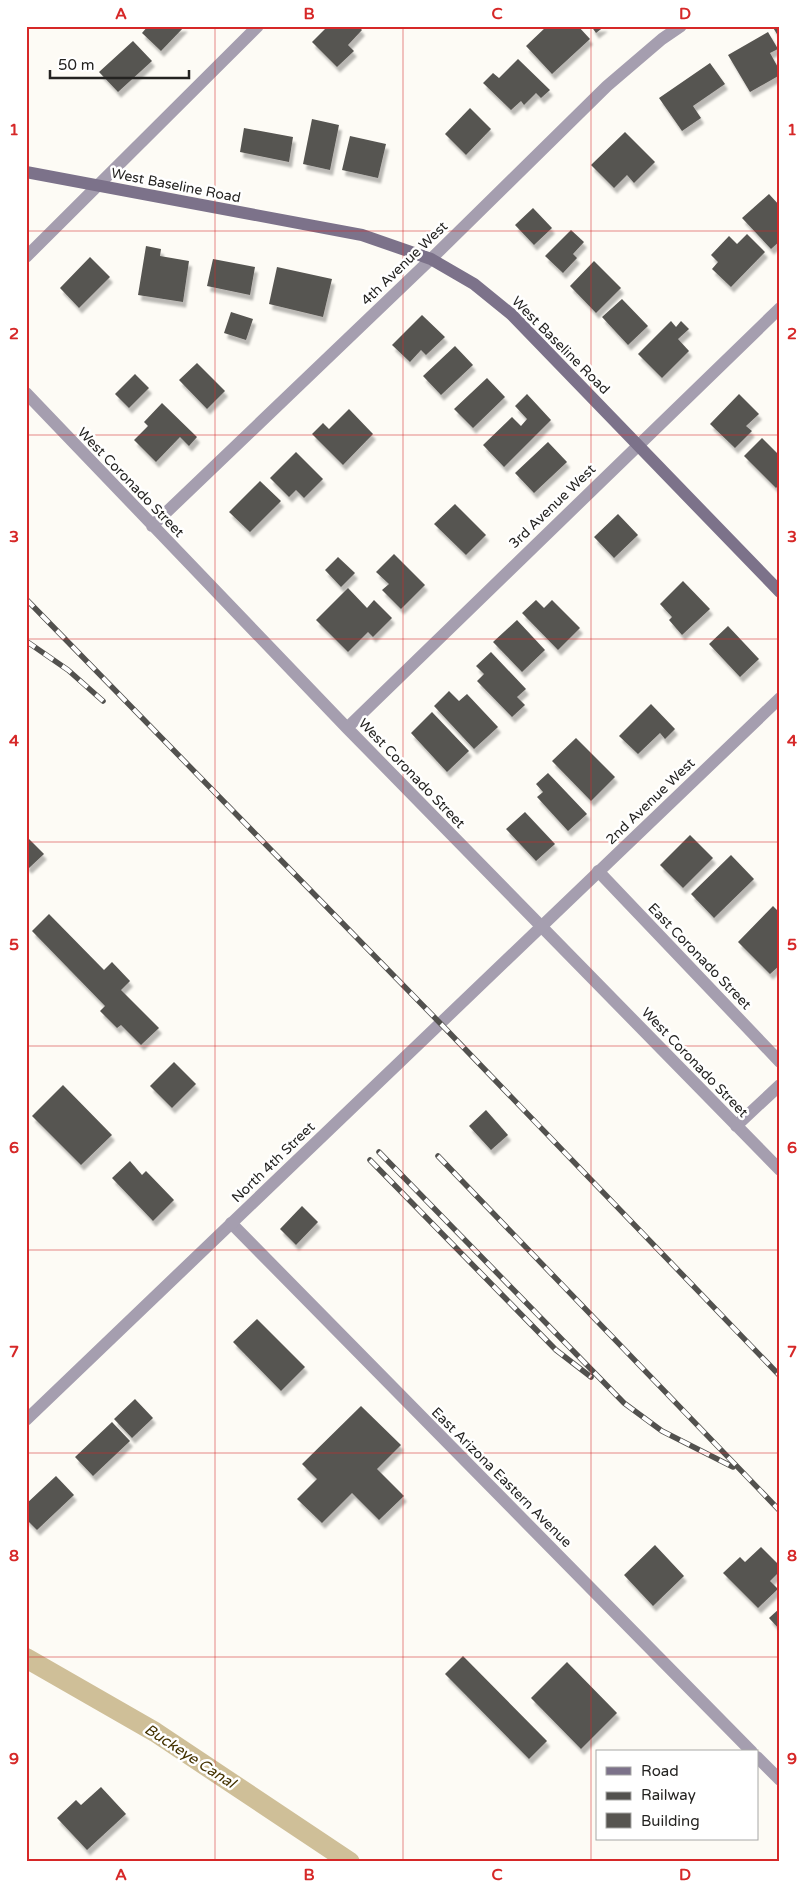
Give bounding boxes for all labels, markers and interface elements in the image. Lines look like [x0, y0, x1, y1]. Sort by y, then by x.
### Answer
text: A [115, 4, 127, 24]
text: B [303, 4, 315, 24]
text: C [491, 4, 503, 24]
text: D [679, 4, 691, 24]
scale bar [50, 48, 189, 80]
text: 50 m [58, 56, 95, 74]
text: 1 [9, 120, 19, 140]
text: 1 [787, 120, 797, 140]
street label: West Baseline Road [110, 165, 242, 206]
street label: 4th Avenue West [358, 217, 452, 309]
street label: West Baseline Road [508, 293, 613, 398]
text: 2 [9, 324, 19, 344]
text: 2 [787, 324, 797, 344]
street label: West Coronado Street [74, 424, 188, 541]
street label: 3rd Avenue West [506, 460, 600, 552]
text: 3 [9, 527, 19, 547]
text: 3 [787, 527, 797, 547]
street label: West Coronado Street [355, 715, 469, 832]
text: 4 [9, 731, 19, 751]
text: 4 [787, 731, 797, 751]
street label: 2nd Avenue West [602, 754, 699, 848]
street label: East Coronado Street [644, 900, 755, 1014]
text: 5 [9, 935, 19, 955]
text: 5 [787, 935, 797, 955]
street label: West Coronado Street [638, 1004, 752, 1121]
street label: North 4th Street [228, 1118, 319, 1206]
text: 6 [9, 1138, 19, 1158]
text: 6 [787, 1138, 797, 1158]
text: 7 [9, 1342, 19, 1362]
text: 7 [787, 1342, 797, 1362]
street label: East Arizona Eastern Avenue [428, 1404, 575, 1551]
text: 8 [9, 1546, 19, 1566]
text: 8 [787, 1546, 797, 1566]
water label: Buckeye Canal [141, 1720, 241, 1793]
text: 9 [9, 1749, 19, 1769]
text: 9 [787, 1749, 797, 1769]
legend [596, 1750, 758, 1840]
text: Road [641, 1762, 679, 1780]
text: Railway [641, 1786, 696, 1804]
text: Building [641, 1812, 700, 1830]
text: A [115, 1865, 127, 1885]
text: B [303, 1865, 315, 1885]
text: C [491, 1865, 503, 1885]
text: D [679, 1865, 691, 1885]

